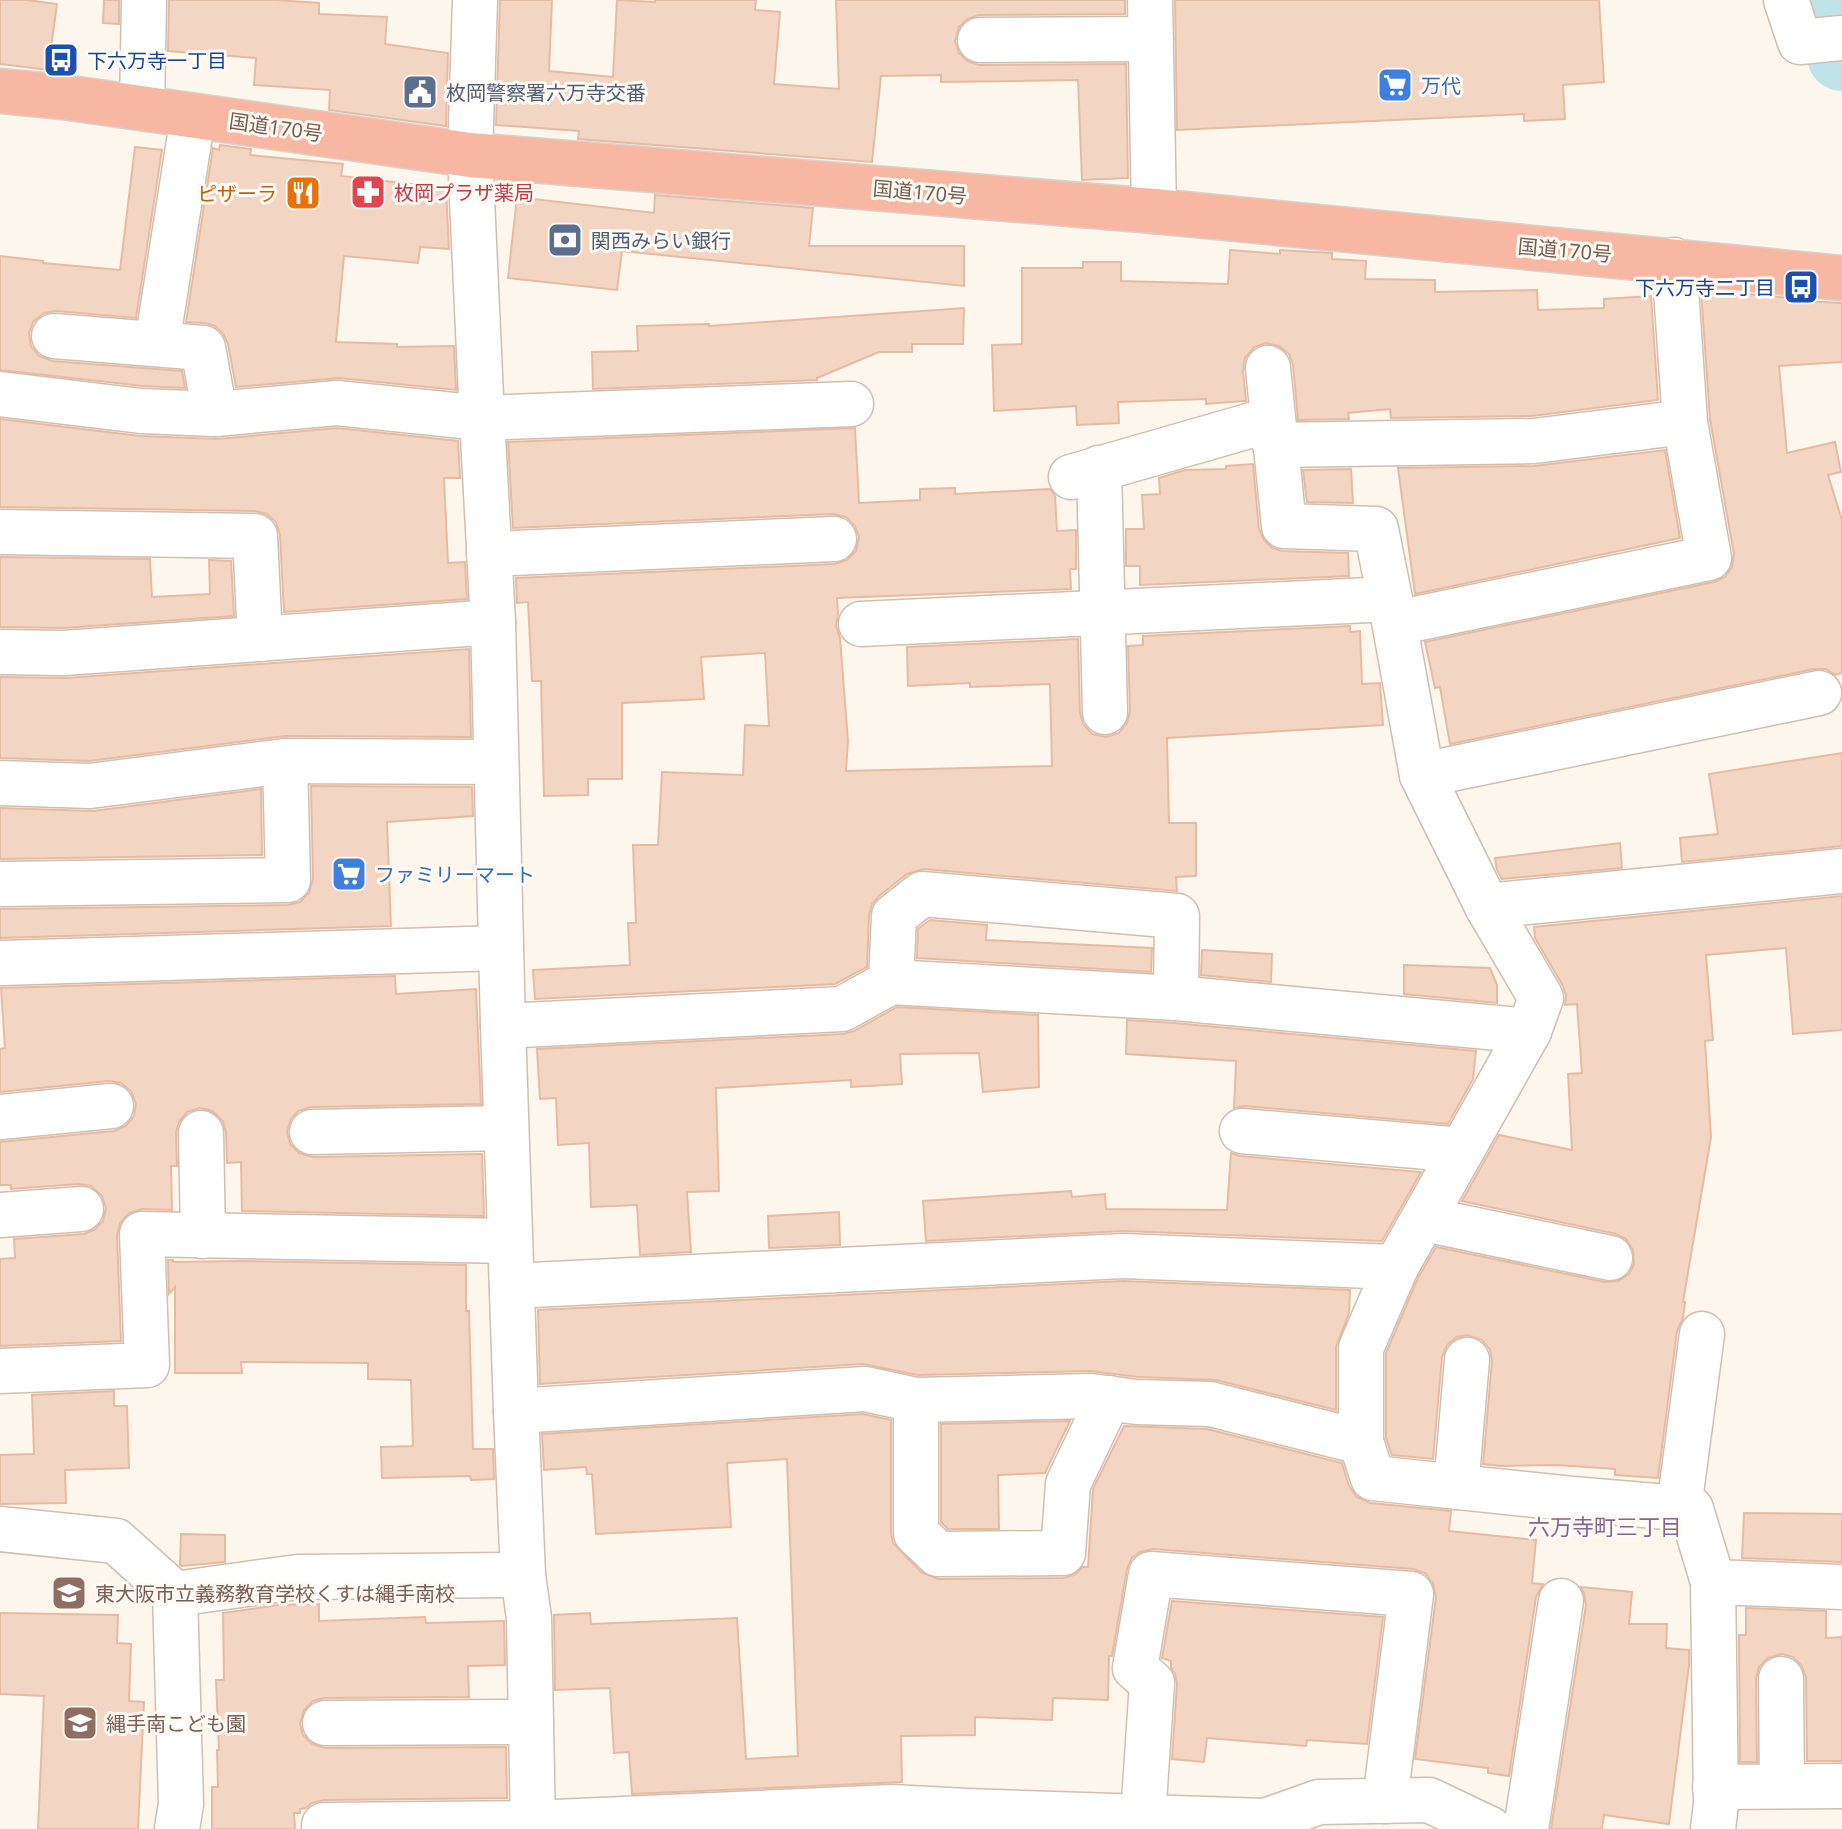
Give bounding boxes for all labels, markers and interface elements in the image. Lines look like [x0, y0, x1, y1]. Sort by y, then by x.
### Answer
bus stop icon: 下六万寺一丁目 [42, 41, 80, 79]
place label: 下六万寺一丁目 [87, 47, 227, 74]
supermarket icon: 万代 [1376, 66, 1414, 104]
place label: 万代 [1421, 72, 1461, 99]
public building icon: 枚岡警察署六万寺交番 [401, 73, 439, 111]
place label: 枚岡警察署六万寺交番 [446, 79, 646, 106]
street label: 国道170号 [227, 107, 325, 147]
pharmacy icon: 枚岡プラザ薬局 [349, 173, 387, 211]
restaurant icon: ピザーラ [284, 174, 322, 212]
street label: 国道170号 [872, 174, 968, 210]
place label: 枚岡プラザ薬局 [394, 179, 534, 206]
place label: ピザーラ [197, 180, 277, 207]
bank icon: 関西みらい銀行 [546, 221, 584, 259]
place label: 関西みらい銀行 [591, 227, 731, 254]
street label: 国道170号 [1517, 232, 1613, 268]
bus stop icon: 下六万寺二丁目 [1782, 268, 1820, 306]
place label: 下六万寺二丁目 [1635, 274, 1775, 301]
supermarket icon: ファミリーマート [330, 855, 368, 893]
place label: ファミリーマート [375, 861, 535, 888]
district label: 六万寺町三丁目 [1528, 1511, 1682, 1541]
school or university icon: 東大阪市立義務教育学校くすは縄手南校 [50, 1574, 88, 1612]
place label: 東大阪市立義務教育学校くすは縄手南校 [95, 1580, 455, 1607]
school or university icon: 縄手南こども園 [61, 1704, 99, 1742]
place label: 縄手南こども園 [106, 1710, 246, 1737]

